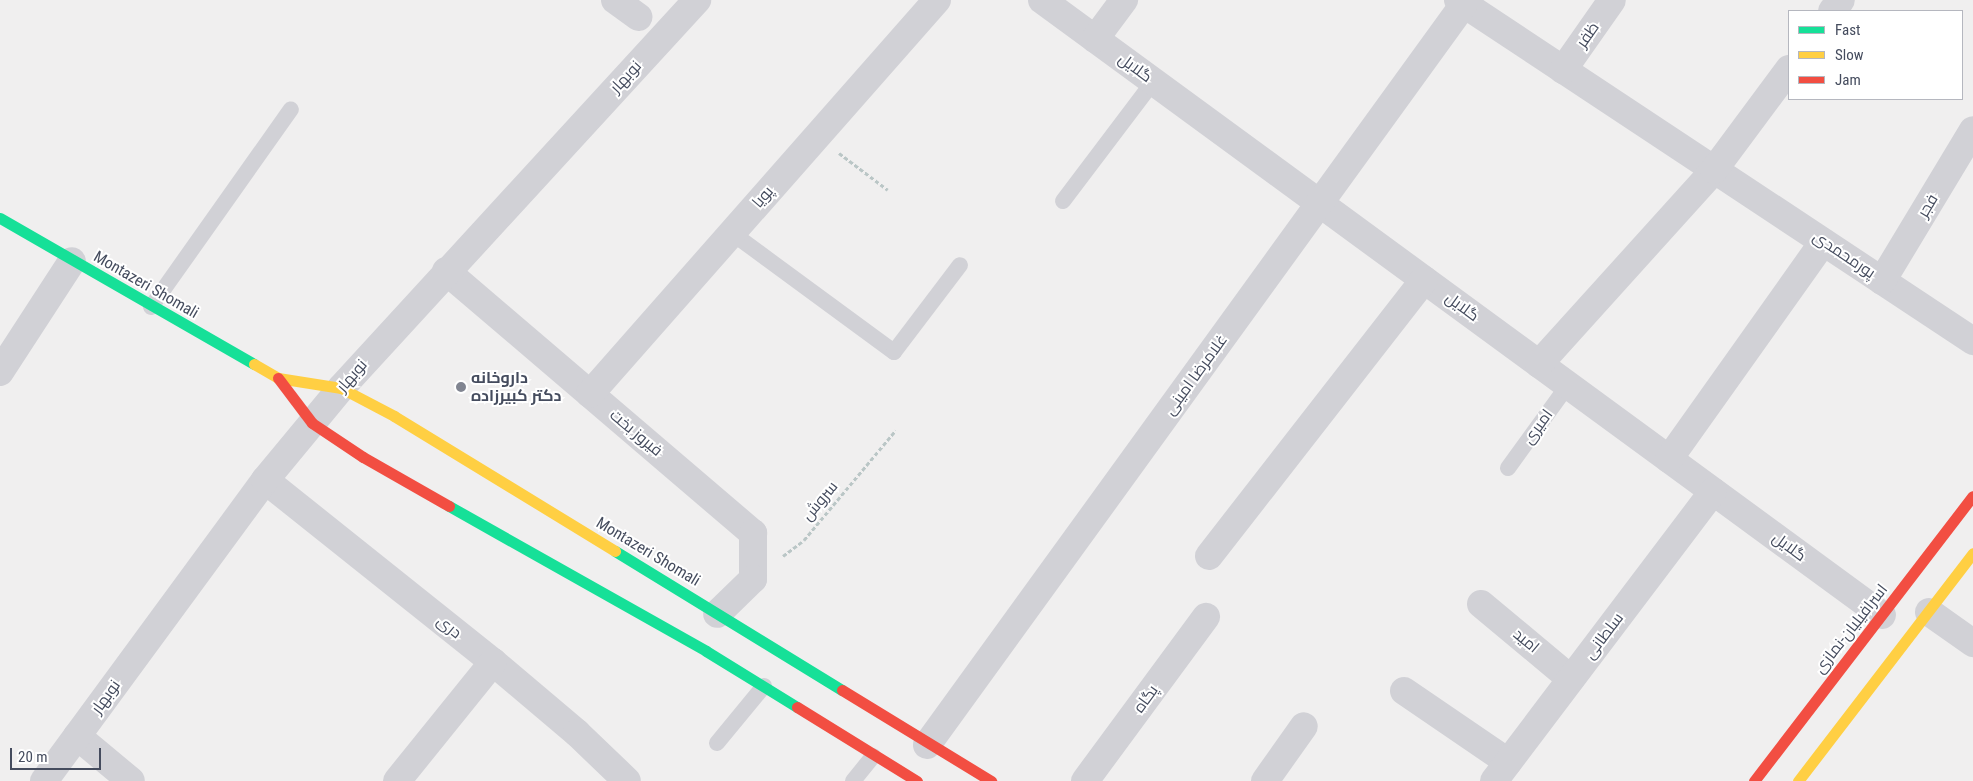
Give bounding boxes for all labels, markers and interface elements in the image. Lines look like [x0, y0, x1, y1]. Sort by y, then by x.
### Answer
legend [1788, 10, 1963, 100]
street label: ظفر [1572, 18, 1604, 52]
text: Fast [1835, 21, 1860, 39]
text: Slow [1835, 46, 1864, 64]
street label: گلایل [1114, 49, 1156, 87]
street label: نوبهار [606, 57, 646, 97]
text: Jam [1835, 71, 1861, 89]
street label: پویا [748, 182, 778, 212]
street label: فجر [1914, 191, 1942, 221]
street label: پورمحمدی [1809, 227, 1879, 283]
street label: Montazeri Shomali [90, 247, 202, 323]
street label: گلایل [1441, 288, 1483, 326]
street label: غلامرضا امینی [1160, 331, 1232, 419]
street label: نوبهار [333, 356, 371, 396]
place label: داروخانه دکتر کبیرزاده [471, 368, 561, 406]
marker: داروخانه دکتر کبیرزاده [455, 381, 467, 393]
street label: فیروز بخت [606, 405, 666, 461]
street label: امیری [1519, 406, 1557, 448]
street label: سروش [798, 477, 842, 525]
street label: Montazeri Shomali [592, 513, 704, 591]
street label: گلایل [1768, 528, 1810, 566]
street label: اسرافیلیان-نمازی [1810, 581, 1892, 677]
street label: سلطانی [1580, 609, 1628, 663]
street label: دری [433, 611, 465, 643]
street label: امید [1509, 625, 1543, 657]
street label: نوبهار [87, 676, 125, 718]
street label: پگاه [1130, 681, 1162, 717]
scale bar [12, 738, 104, 770]
text: 20 m [18, 748, 48, 766]

